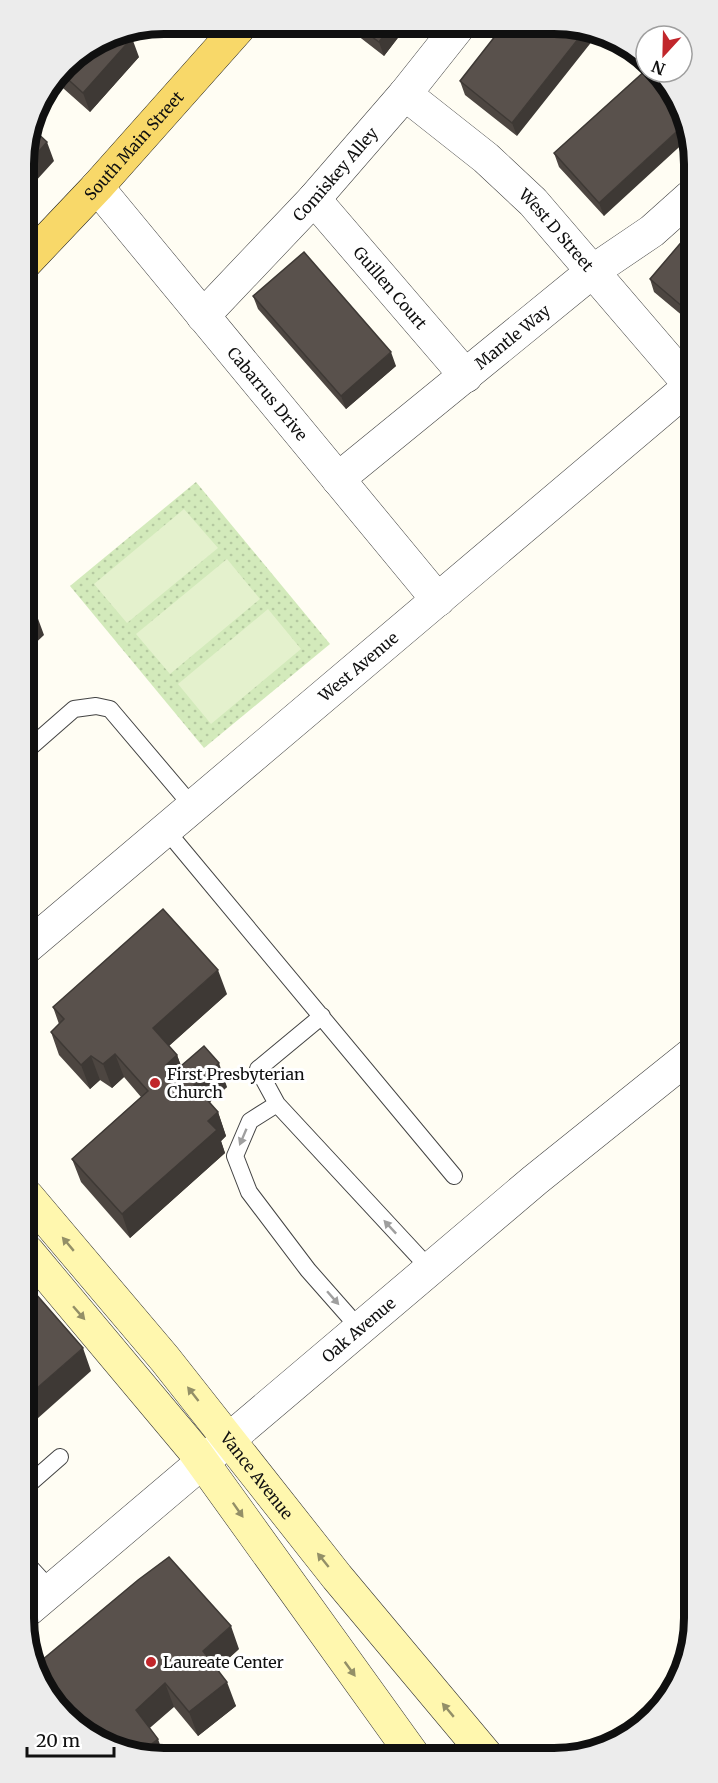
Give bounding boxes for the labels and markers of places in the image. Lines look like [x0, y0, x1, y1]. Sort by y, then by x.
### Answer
place label: First Presbyterian Church [167, 1064, 305, 1102]
marker: First Presbyterian Church [148, 1076, 162, 1090]
place label: Laureate Center [163, 1652, 284, 1672]
marker: Laureate Center [144, 1655, 158, 1669]

